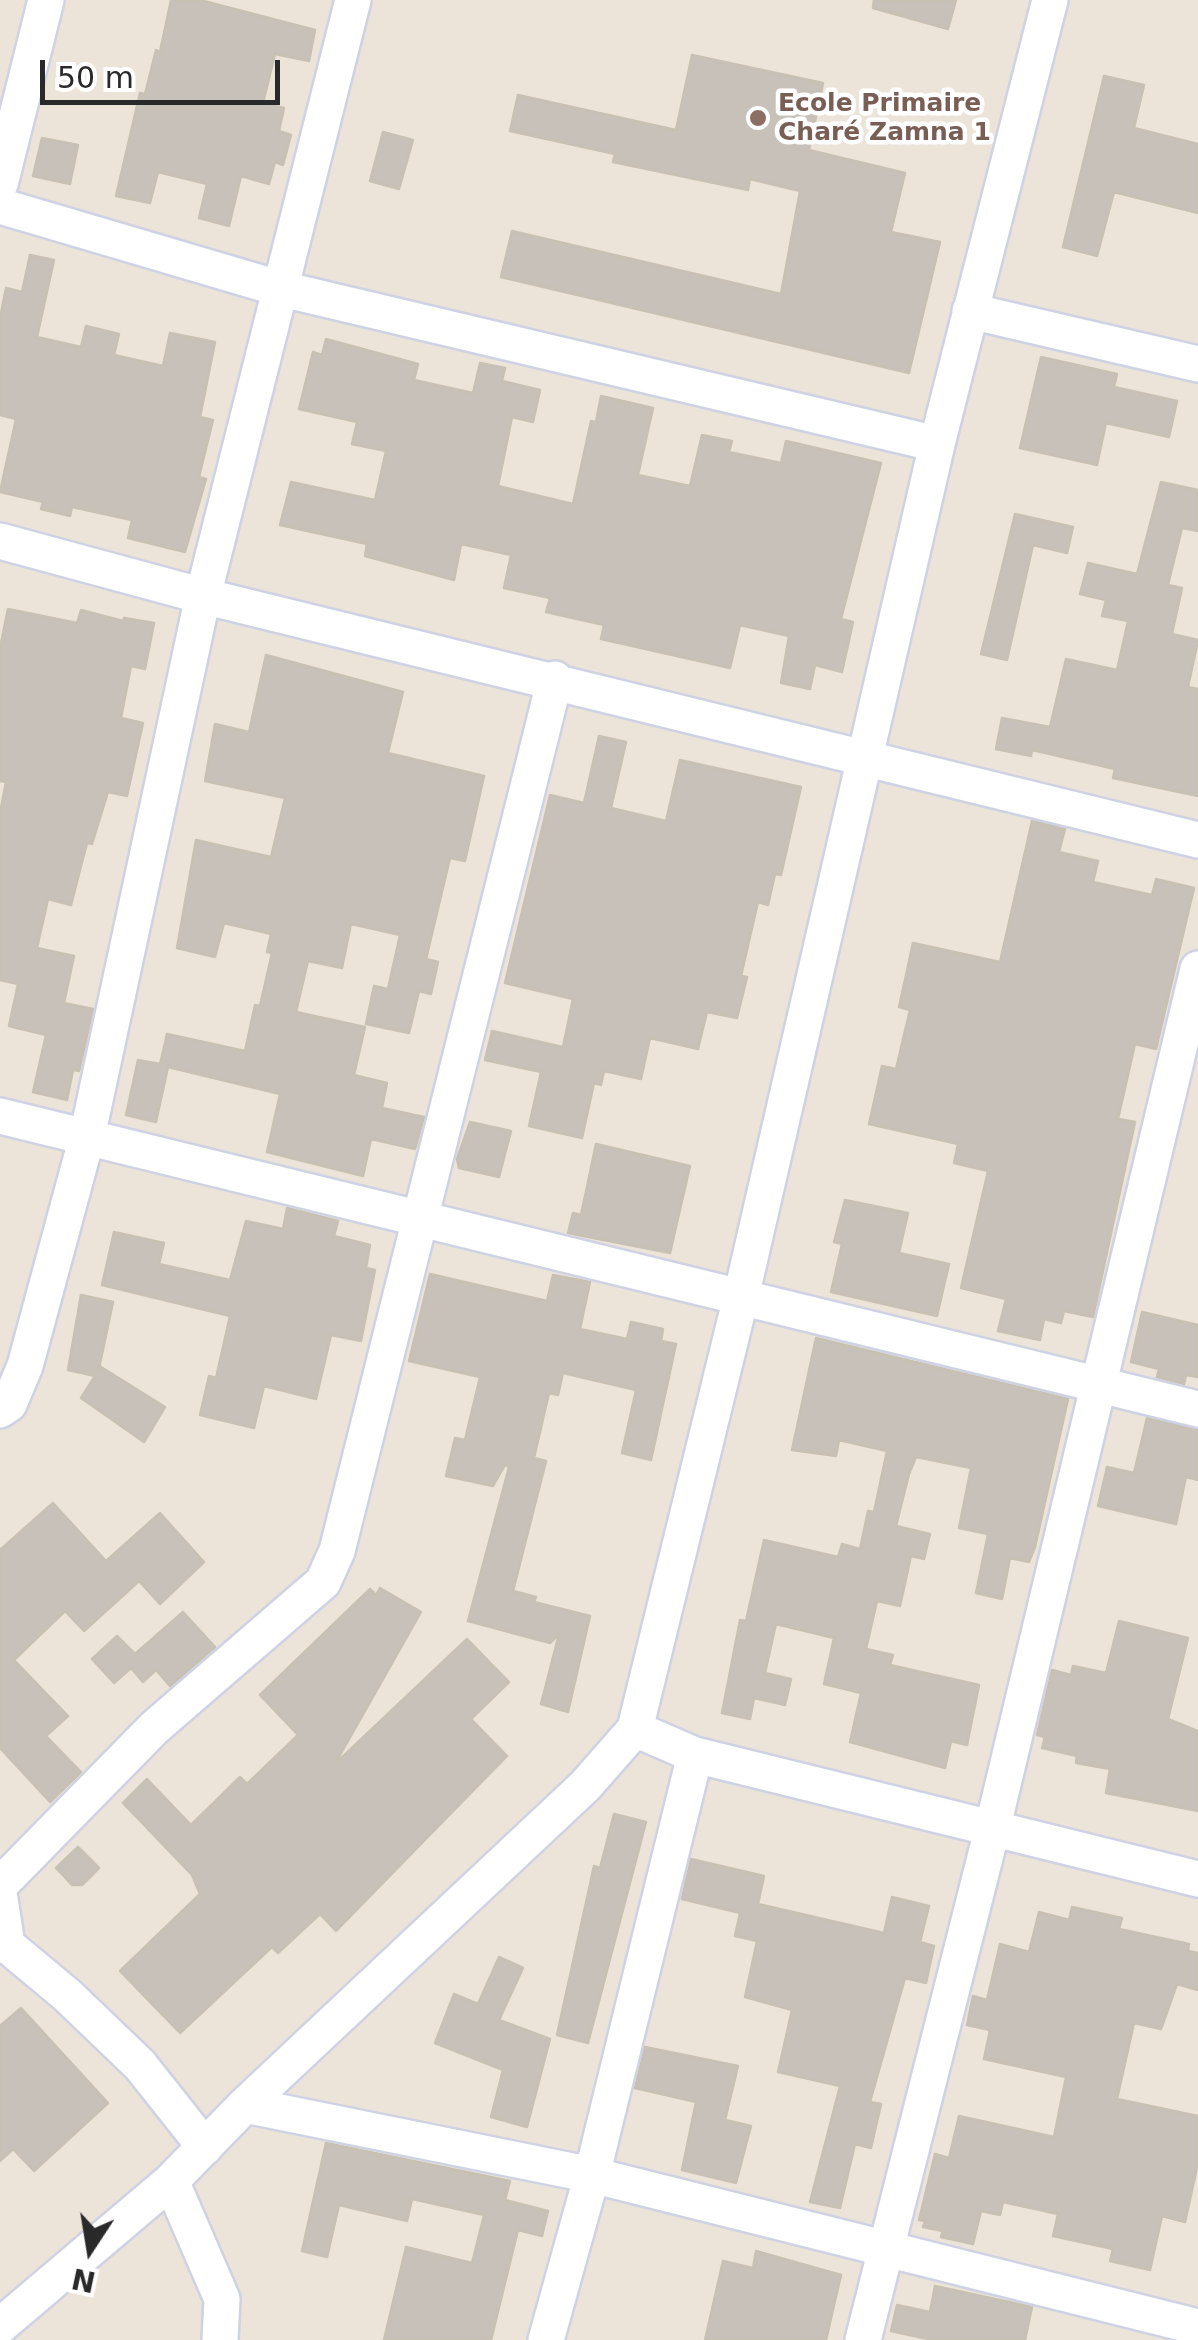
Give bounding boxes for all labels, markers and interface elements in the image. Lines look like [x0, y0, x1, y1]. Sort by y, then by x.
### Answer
scale bar [45, 40, 285, 102]
text: 50 m [57, 60, 134, 95]
place label: Ecole Primaire Charé Zamna 1 [778, 89, 991, 148]
marker: Ecole Primaire Charé Zamna 1 [747, 107, 769, 129]
north arrow [40, 2200, 140, 2300]
text: N [69, 2261, 99, 2298]

